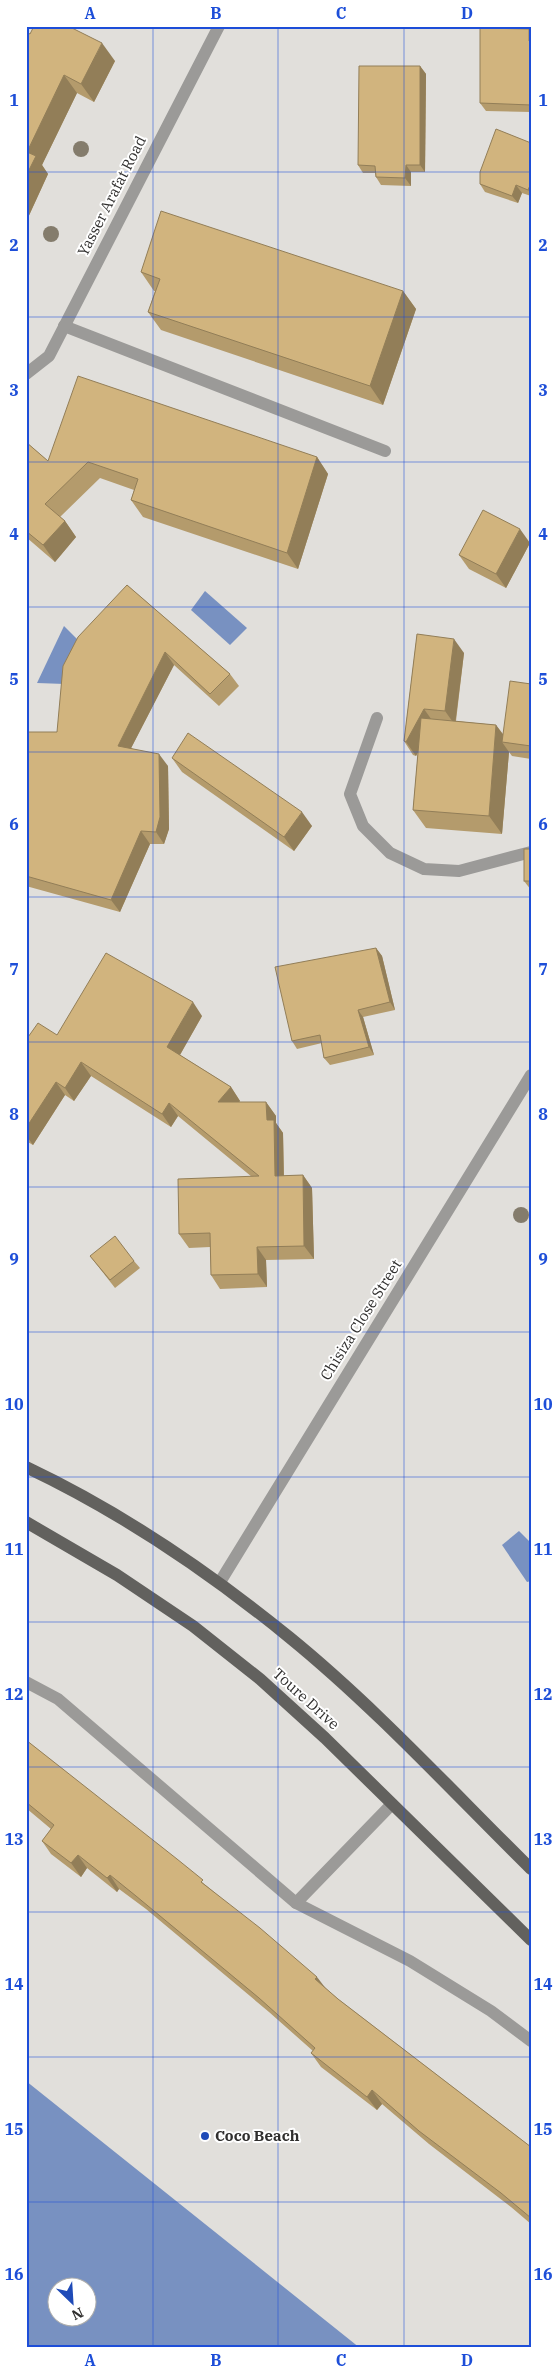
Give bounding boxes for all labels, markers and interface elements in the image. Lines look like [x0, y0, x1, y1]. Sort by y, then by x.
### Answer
text: A [84, 3, 96, 23]
text: B [210, 3, 222, 23]
text: C [336, 3, 346, 23]
text: D [461, 3, 473, 23]
text: 1 [9, 90, 19, 110]
text: 1 [538, 90, 548, 110]
street label: Yasser Arafat Road [73, 133, 150, 259]
text: 2 [9, 235, 19, 255]
text: 2 [538, 235, 548, 255]
text: 3 [9, 380, 19, 400]
text: 3 [538, 380, 548, 400]
text: 4 [9, 524, 19, 544]
text: 4 [538, 524, 548, 544]
text: 5 [9, 669, 19, 689]
text: 5 [538, 669, 548, 689]
text: 6 [9, 814, 19, 834]
text: 6 [538, 814, 548, 834]
text: 7 [9, 959, 19, 979]
text: 7 [538, 959, 548, 979]
text: 8 [9, 1104, 19, 1124]
text: 8 [538, 1104, 548, 1124]
text: 9 [9, 1249, 19, 1269]
text: 9 [538, 1249, 548, 1269]
street label: Chisiza Close Street [316, 1256, 405, 1384]
text: 10 [4, 1394, 24, 1414]
text: 10 [533, 1394, 553, 1414]
text: 11 [4, 1539, 24, 1559]
text: 11 [533, 1539, 553, 1559]
street label: Toure Drive [269, 1664, 343, 1733]
text: 12 [4, 1684, 24, 1704]
text: 12 [533, 1684, 553, 1704]
text: 13 [4, 1829, 24, 1849]
text: 13 [533, 1829, 553, 1849]
text: 14 [4, 1974, 24, 1994]
text: 14 [533, 1974, 553, 1994]
text: 15 [4, 2119, 24, 2139]
text: 15 [533, 2119, 553, 2139]
place label: Coco Beach [215, 2126, 300, 2145]
marker: Coco Beach [199, 2130, 211, 2142]
text: 16 [4, 2264, 24, 2284]
text: 16 [533, 2264, 553, 2284]
north arrow [48, 2276, 98, 2326]
text: N [69, 2303, 86, 2324]
text: A [84, 2350, 96, 2370]
text: B [210, 2350, 222, 2370]
text: C [336, 2350, 346, 2370]
text: D [461, 2350, 473, 2370]

